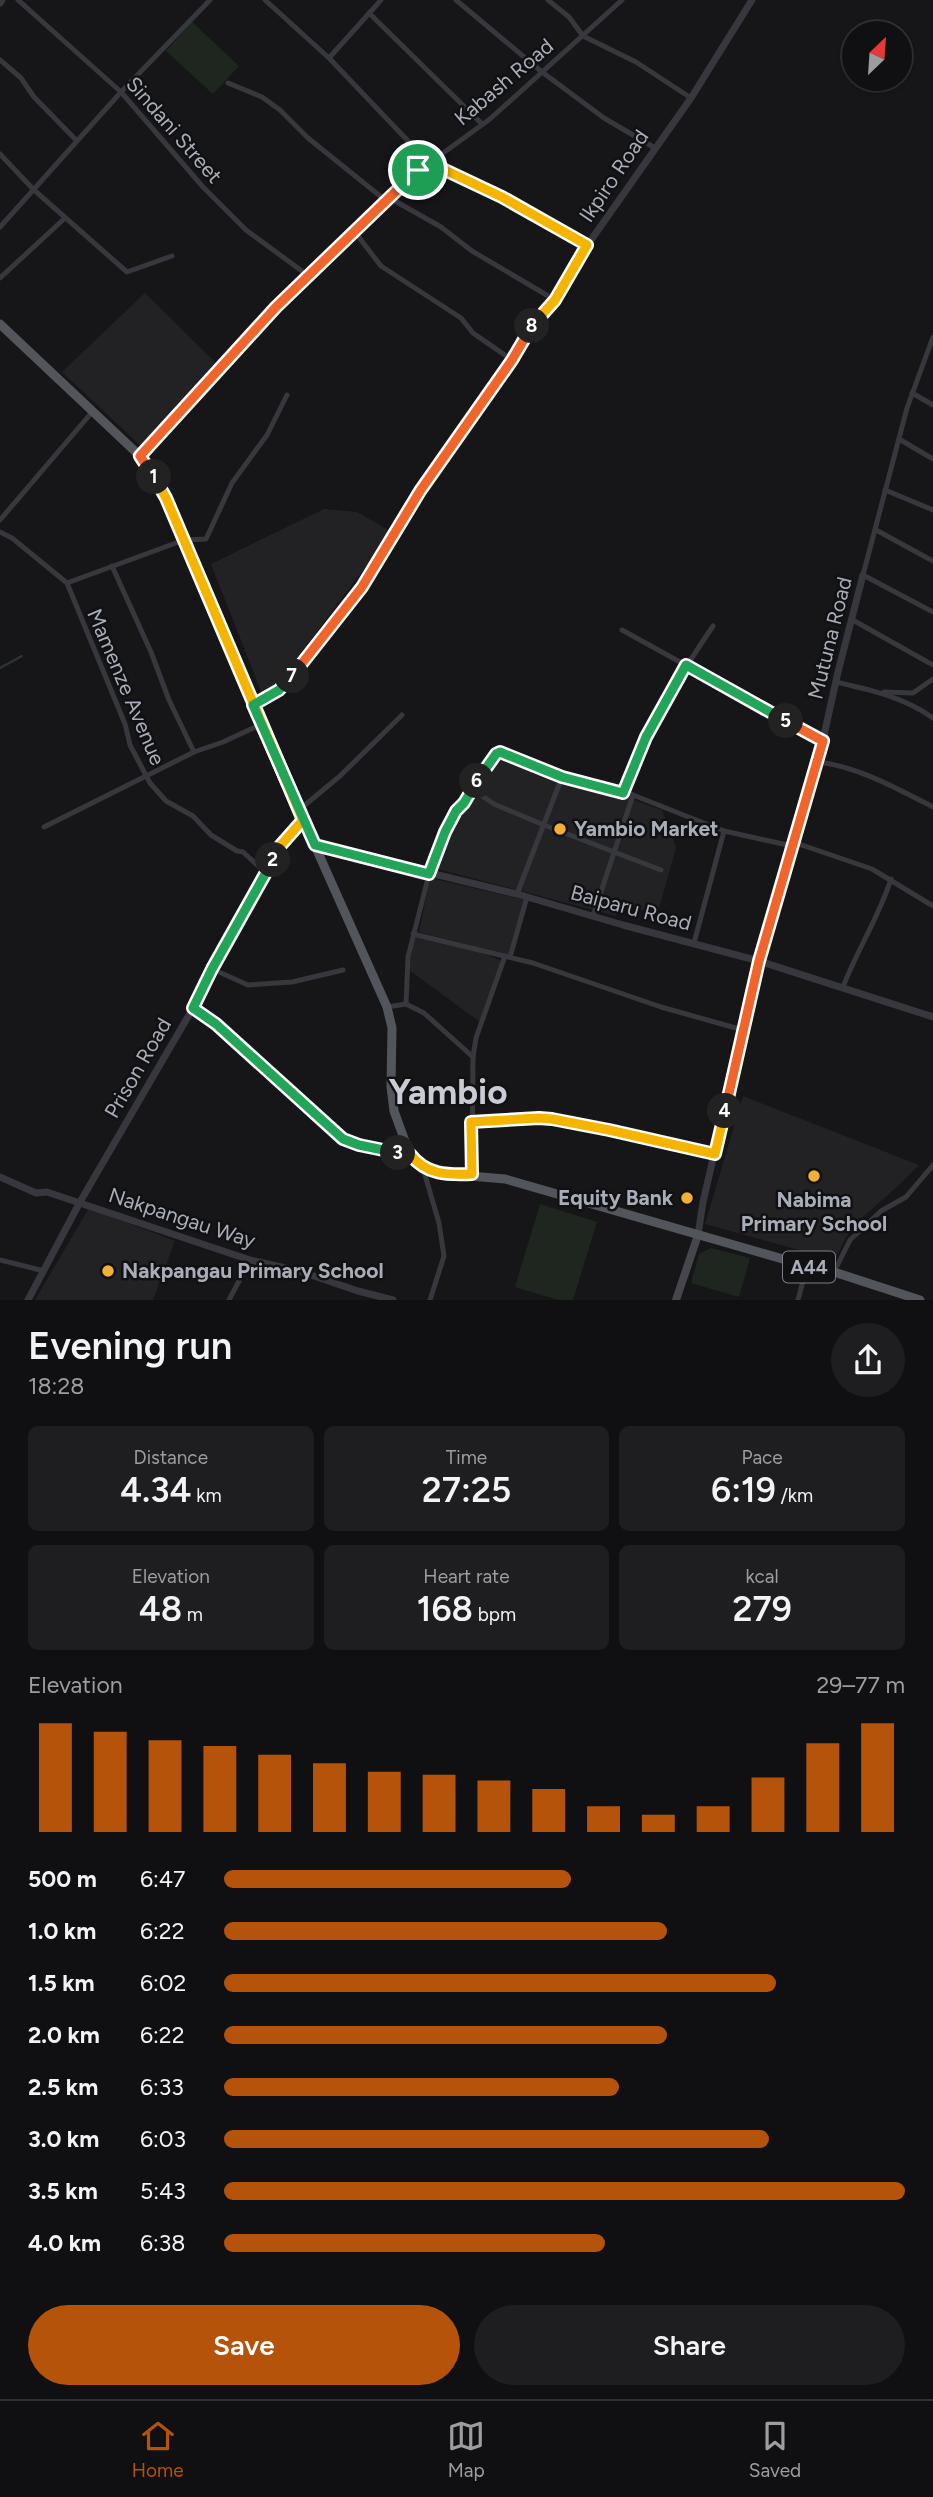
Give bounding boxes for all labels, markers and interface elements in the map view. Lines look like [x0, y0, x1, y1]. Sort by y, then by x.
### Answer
north arrow [842, 21, 912, 91]
map controls [842, 21, 912, 91]
street label: Kabash Road [449, 33, 558, 130]
street label: Sindani Street [121, 71, 228, 188]
street label: Ikpiro Road [574, 125, 654, 227]
pin [388, 140, 448, 200]
icon: arrive [399, 151, 437, 189]
pin: 8 [514, 308, 550, 344]
text: 8 [526, 314, 537, 337]
pin: 1 [136, 460, 172, 494]
text: 1 [149, 465, 158, 488]
street label: Mutuna Road [802, 574, 857, 702]
street label: Mamenze Avenue [82, 605, 171, 769]
pin: 7 [274, 658, 310, 694]
text: 7 [286, 664, 297, 687]
pin: 5 [768, 704, 804, 738]
text: 5 [780, 709, 791, 732]
pin: 6 [460, 764, 494, 798]
text: 6 [471, 769, 482, 792]
place label: Yambio Market [574, 816, 718, 841]
marker: Yambio Market [552, 821, 568, 837]
pin: 2 [256, 842, 290, 878]
text: 2 [267, 848, 278, 871]
street label: Baiparu Road [568, 879, 694, 936]
street label: Prison Road [99, 1013, 176, 1122]
district label: Yambio [388, 1071, 508, 1113]
pin: 4 [708, 1094, 742, 1128]
text: 4 [718, 1099, 731, 1122]
pin: 3 [380, 1136, 416, 1170]
text: 3 [392, 1141, 403, 1164]
marker: Nabima Primary School [806, 1168, 822, 1184]
street label: Nakpangau Way [106, 1182, 259, 1253]
place label: Equity Bank [558, 1185, 674, 1210]
place label: Nabima Primary School [741, 1187, 887, 1236]
marker: Equity Bank [679, 1190, 695, 1206]
road number: A44 [783, 1252, 835, 1282]
place label: Nakpangau Primary School [122, 1258, 384, 1283]
marker: Nakpangau Primary School [100, 1263, 116, 1279]
text: Evening run [28, 1323, 232, 1369]
button: share [831, 1323, 905, 1397]
text: 18:28 [28, 1372, 84, 1400]
text: Distance [134, 1446, 208, 1469]
text: Time [446, 1446, 487, 1469]
text: Pace [742, 1446, 783, 1469]
text: 4.34 [120, 1469, 191, 1511]
text: 27:25 [422, 1469, 511, 1511]
text: 6:19 [711, 1469, 776, 1511]
text: km [191, 1484, 222, 1507]
text: /km [776, 1484, 813, 1507]
text: Elevation [132, 1565, 210, 1588]
text: Heart rate [423, 1565, 510, 1588]
text: kcal [746, 1565, 779, 1588]
text: 48 [139, 1588, 182, 1630]
text: 168 [417, 1588, 473, 1630]
text: 279 [733, 1588, 792, 1630]
text: m [182, 1603, 203, 1626]
text: bpm [473, 1603, 516, 1626]
text: Elevation [28, 1671, 123, 1699]
text: 29–77 m [817, 1671, 905, 1699]
text: 500 m [28, 1865, 97, 1893]
text: 6:47 [140, 1865, 185, 1893]
text: 1.0 km [28, 1917, 96, 1945]
text: 6:22 [140, 1917, 185, 1945]
text: 1.5 km [28, 1969, 95, 1997]
text: 6:02 [140, 1969, 186, 1997]
text: 2.0 km [28, 2021, 100, 2049]
text: 6:22 [140, 2021, 185, 2049]
text: 2.5 km [28, 2073, 98, 2101]
text: 6:33 [140, 2073, 184, 2101]
text: 3.0 km [28, 2125, 99, 2153]
text: 6:03 [140, 2125, 186, 2153]
text: 3.5 km [28, 2177, 98, 2205]
text: 5:43 [140, 2177, 186, 2205]
text: 4.0 km [28, 2229, 101, 2257]
text: 6:38 [140, 2229, 185, 2257]
button: Save [28, 2305, 460, 2385]
button: Share [474, 2305, 905, 2385]
tab: Home [132, 2417, 184, 2482]
tab: Map [447, 2417, 485, 2482]
tab: Saved [749, 2417, 801, 2482]

